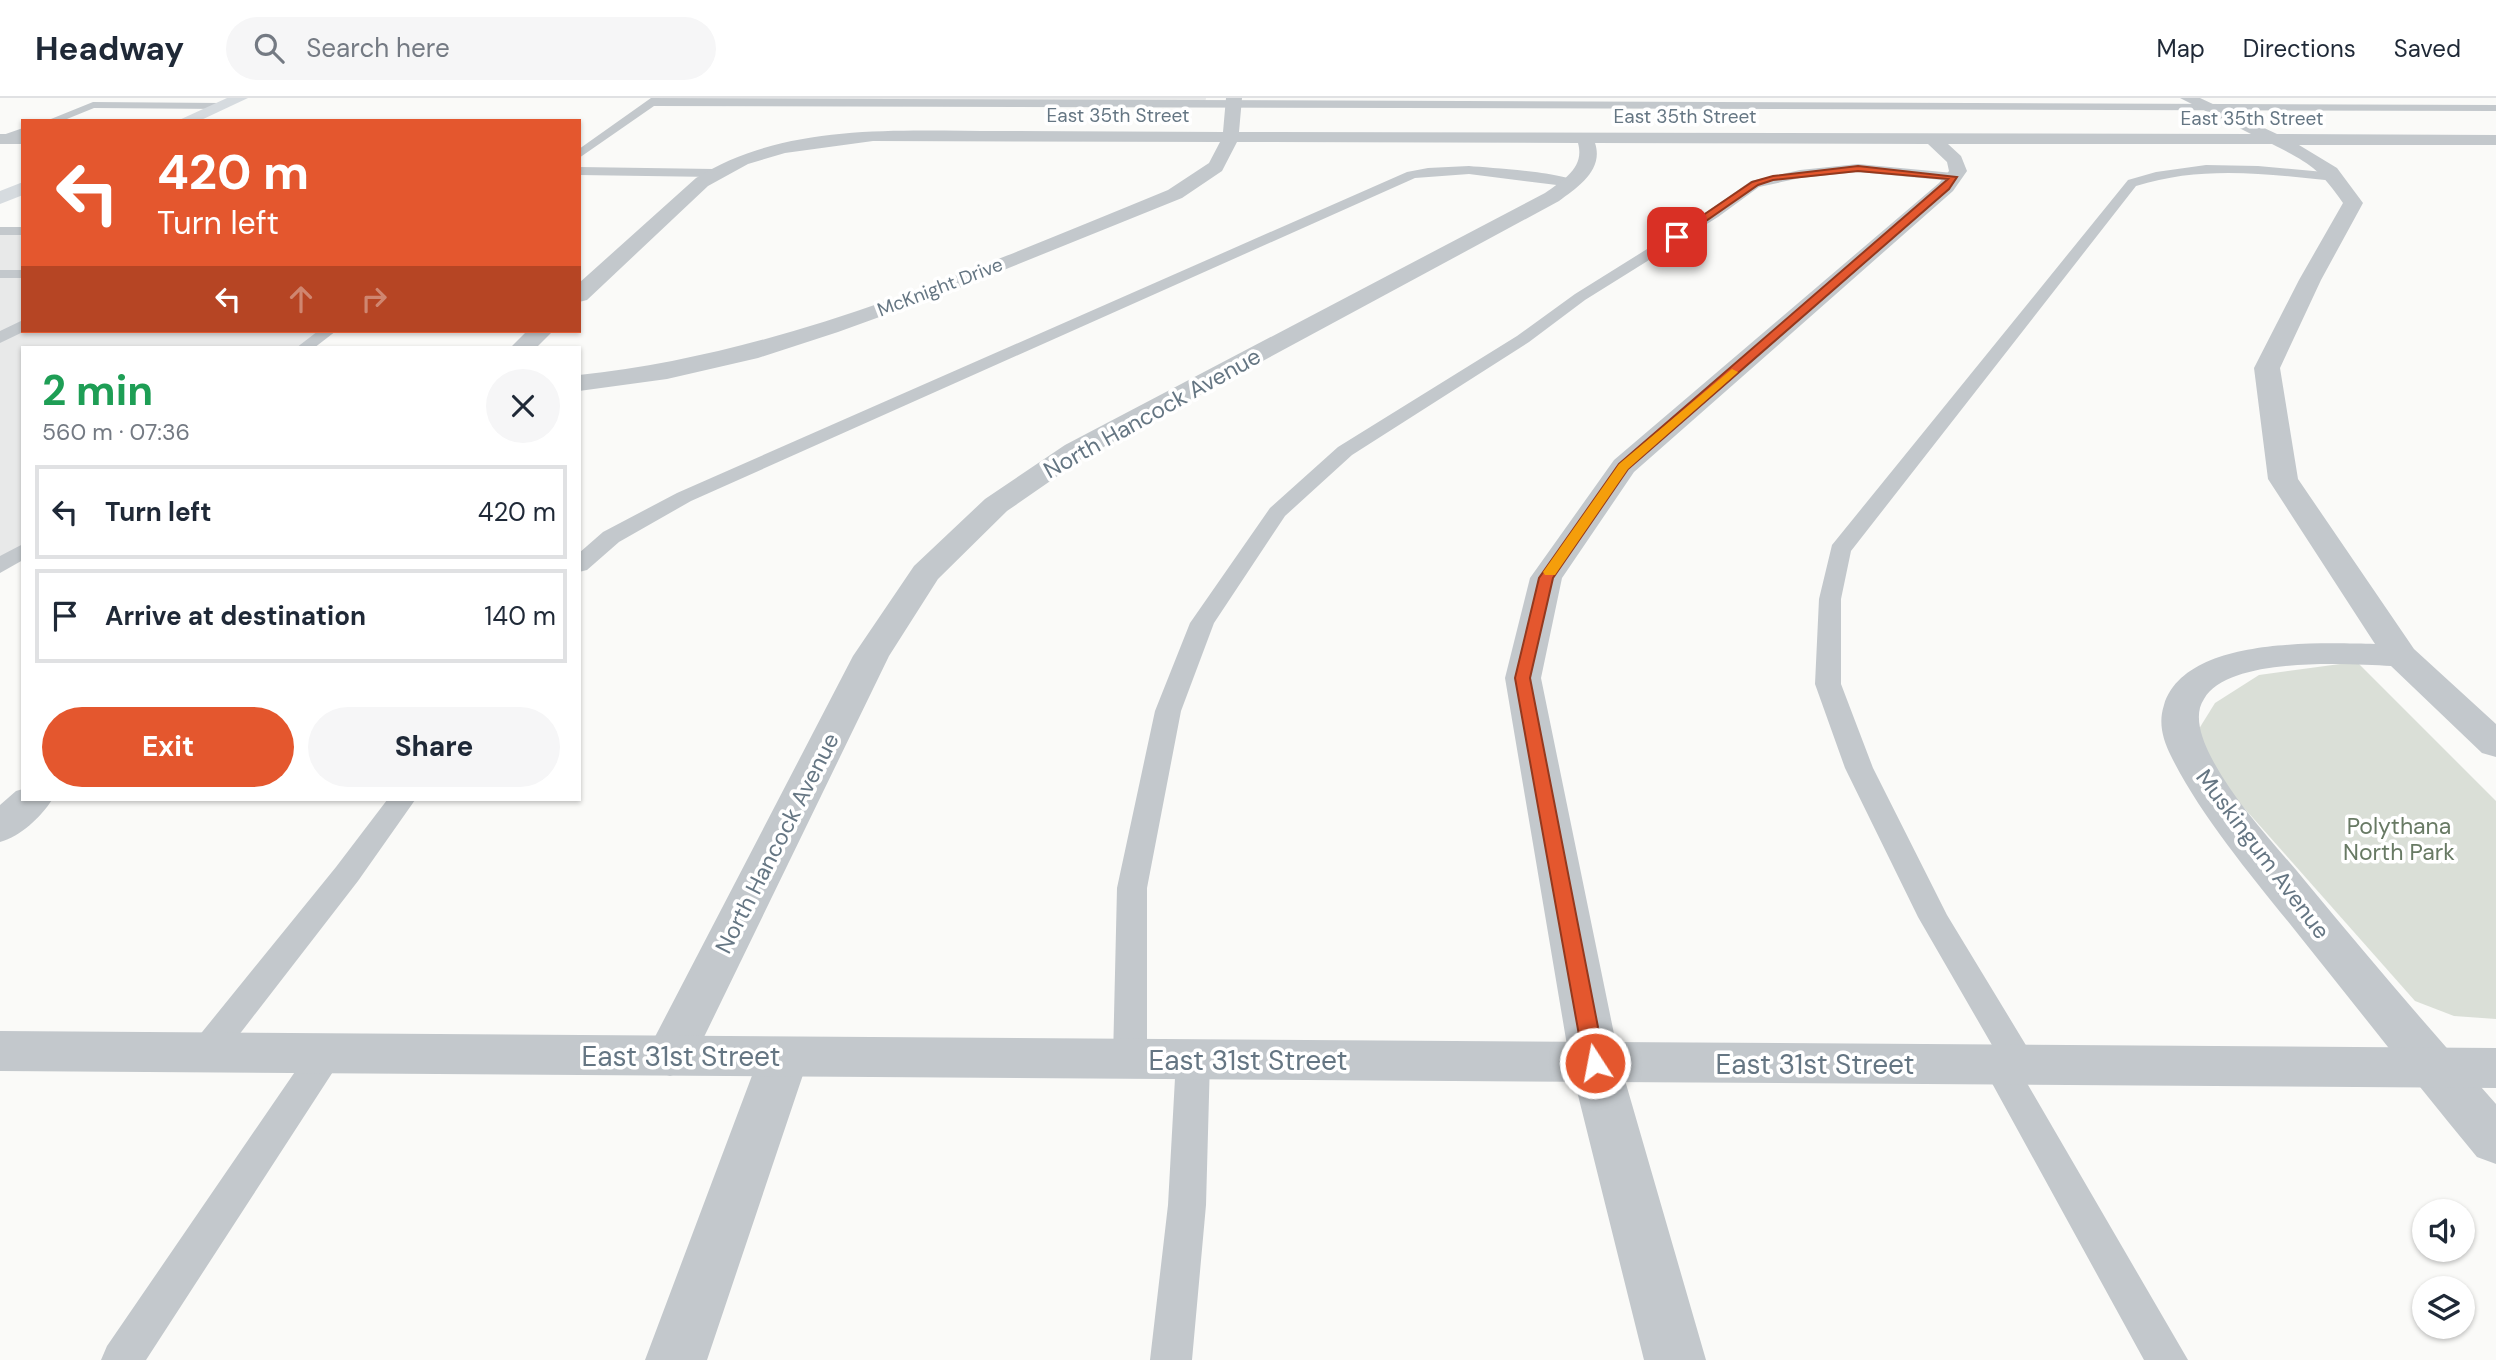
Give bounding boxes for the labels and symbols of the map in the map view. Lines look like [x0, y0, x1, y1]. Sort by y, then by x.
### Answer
street label: East 35th Street [1047, 103, 1189, 128]
street label: East 35th Street [1614, 104, 1756, 129]
street label: East 35th Street [2181, 106, 2323, 131]
pin [1647, 207, 1707, 267]
street label: McKnight Drive [874, 252, 1006, 322]
street label: North Hancock Avenue [1038, 341, 1266, 485]
street label: North Hancock Avenue [708, 728, 846, 958]
street label: Muskingum Avenue [2189, 763, 2337, 945]
park label: Polythana North Park [2343, 811, 2455, 867]
position arrow [1558, 1026, 1632, 1100]
street label: East 31st Street [582, 1038, 780, 1075]
street label: East 31st Street [1149, 1042, 1347, 1079]
street label: East 31st Street [1716, 1046, 1914, 1083]

